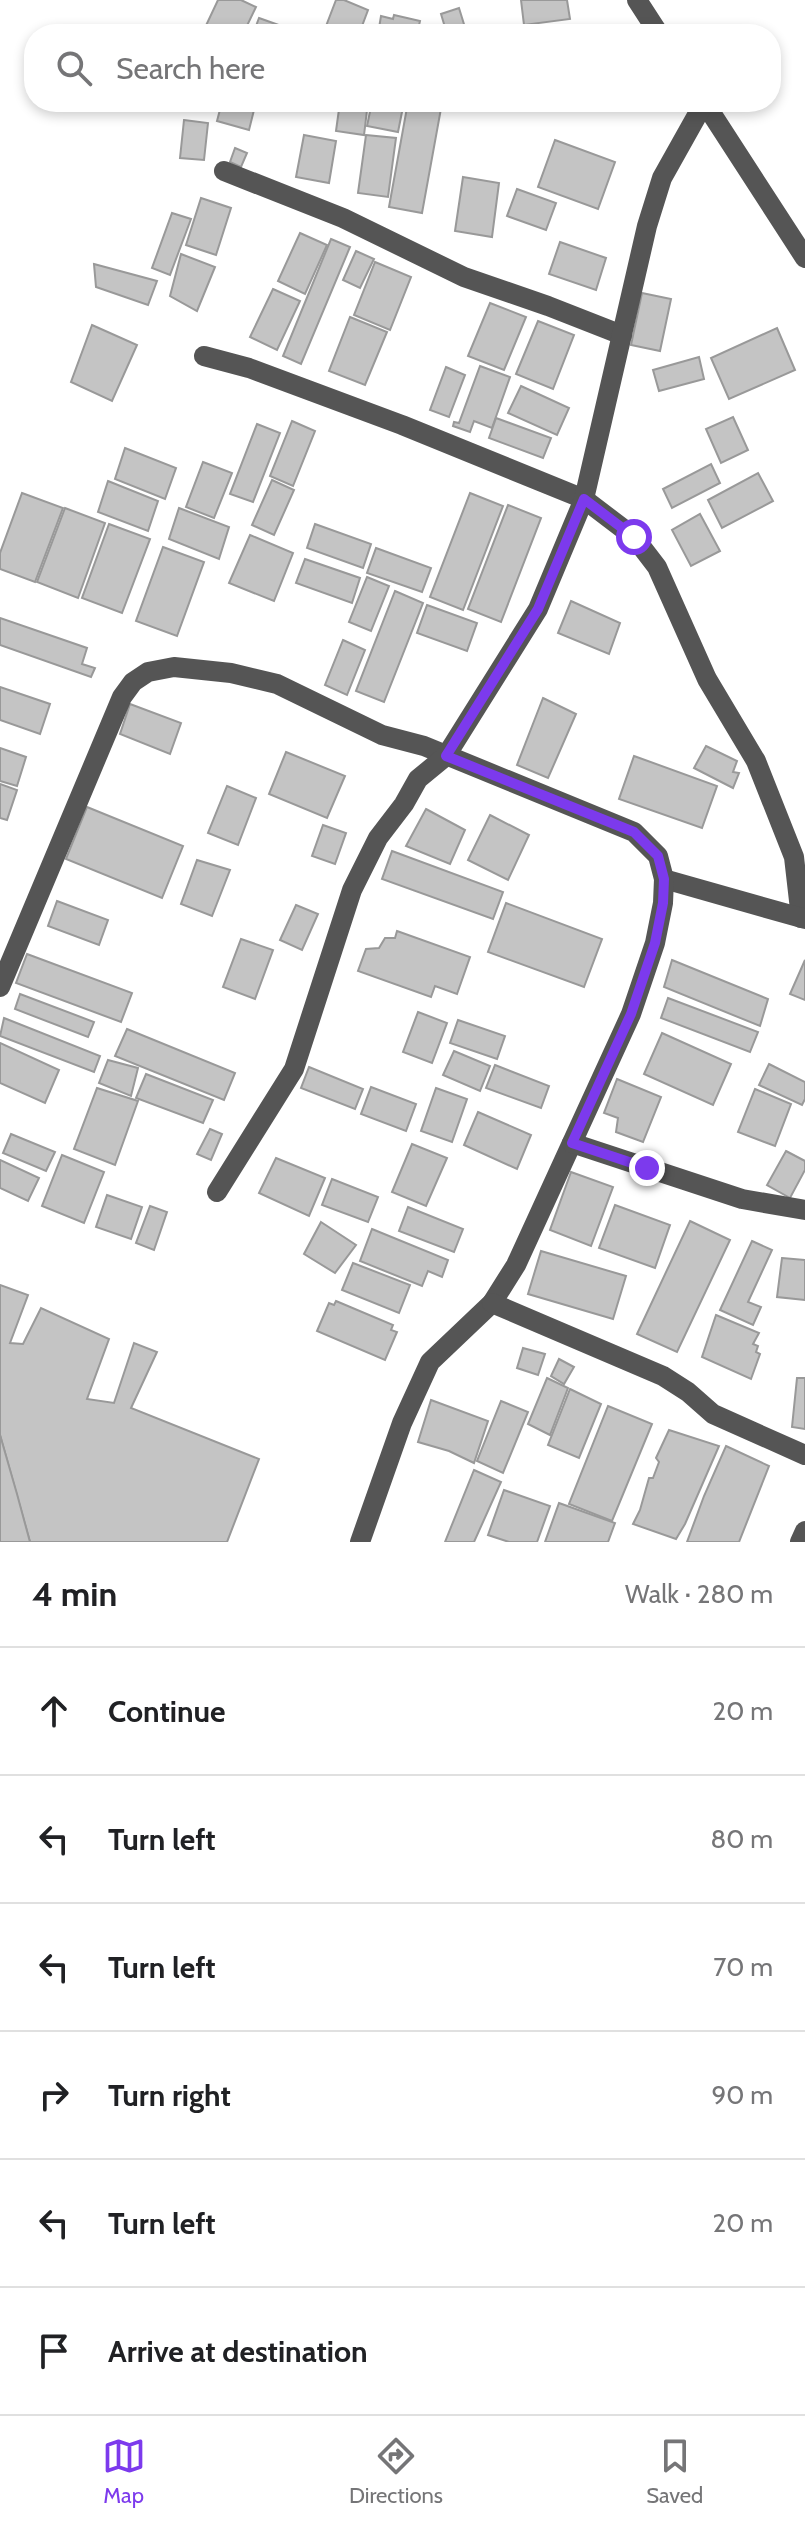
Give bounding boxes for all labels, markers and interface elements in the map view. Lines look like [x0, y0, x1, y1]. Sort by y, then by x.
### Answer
search box [24, 24, 781, 112]
icon: search [52, 46, 96, 90]
text: Search here [116, 50, 265, 87]
route start [616, 519, 652, 555]
route end [629, 1150, 665, 1186]
text: 4 min [32, 1573, 117, 1615]
text: Walk · 280 m [625, 1578, 773, 1610]
icon: ahead [32, 1689, 76, 1733]
text: Continue [108, 1693, 225, 1730]
text: 20 m [713, 1695, 773, 1727]
icon: left [32, 1817, 76, 1861]
text: Turn left [108, 1821, 216, 1858]
text: 80 m [710, 1823, 773, 1855]
icon: left [32, 1945, 76, 1989]
text: Turn left [108, 1949, 216, 1986]
text: 70 m [713, 1951, 773, 1983]
icon: right [32, 2073, 76, 2117]
text: Turn right [108, 2077, 231, 2114]
text: 90 m [711, 2079, 773, 2111]
icon: left [32, 2201, 76, 2245]
text: Turn left [108, 2205, 216, 2242]
text: 20 m [713, 2207, 773, 2239]
icon: arrive [32, 2329, 76, 2373]
text: Arrive at destination [108, 2333, 368, 2370]
tab: Map [102, 2434, 146, 2509]
tab: Directions [349, 2434, 443, 2509]
tab: Saved [646, 2434, 703, 2509]

